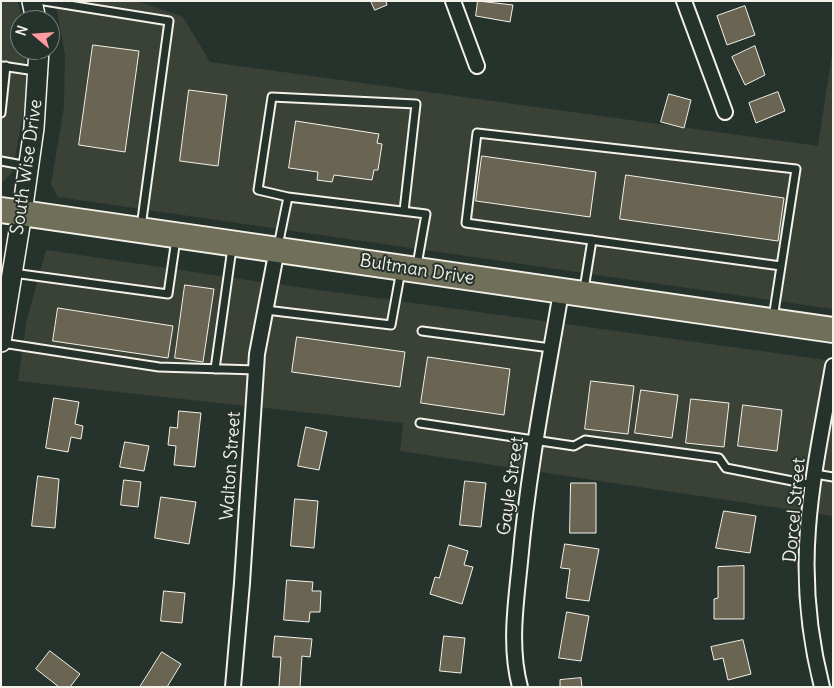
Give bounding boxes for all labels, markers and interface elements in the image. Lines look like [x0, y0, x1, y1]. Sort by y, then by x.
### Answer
north arrow [10, 10, 60, 60]
text: N [12, 23, 32, 38]
street label: South Wise Drive [7, 98, 47, 236]
street label: Bultman Drive [358, 250, 476, 290]
street label: Walton Street [216, 411, 246, 521]
street label: Gayle Street [493, 435, 529, 537]
street label: Dorcel Street [780, 457, 810, 563]

